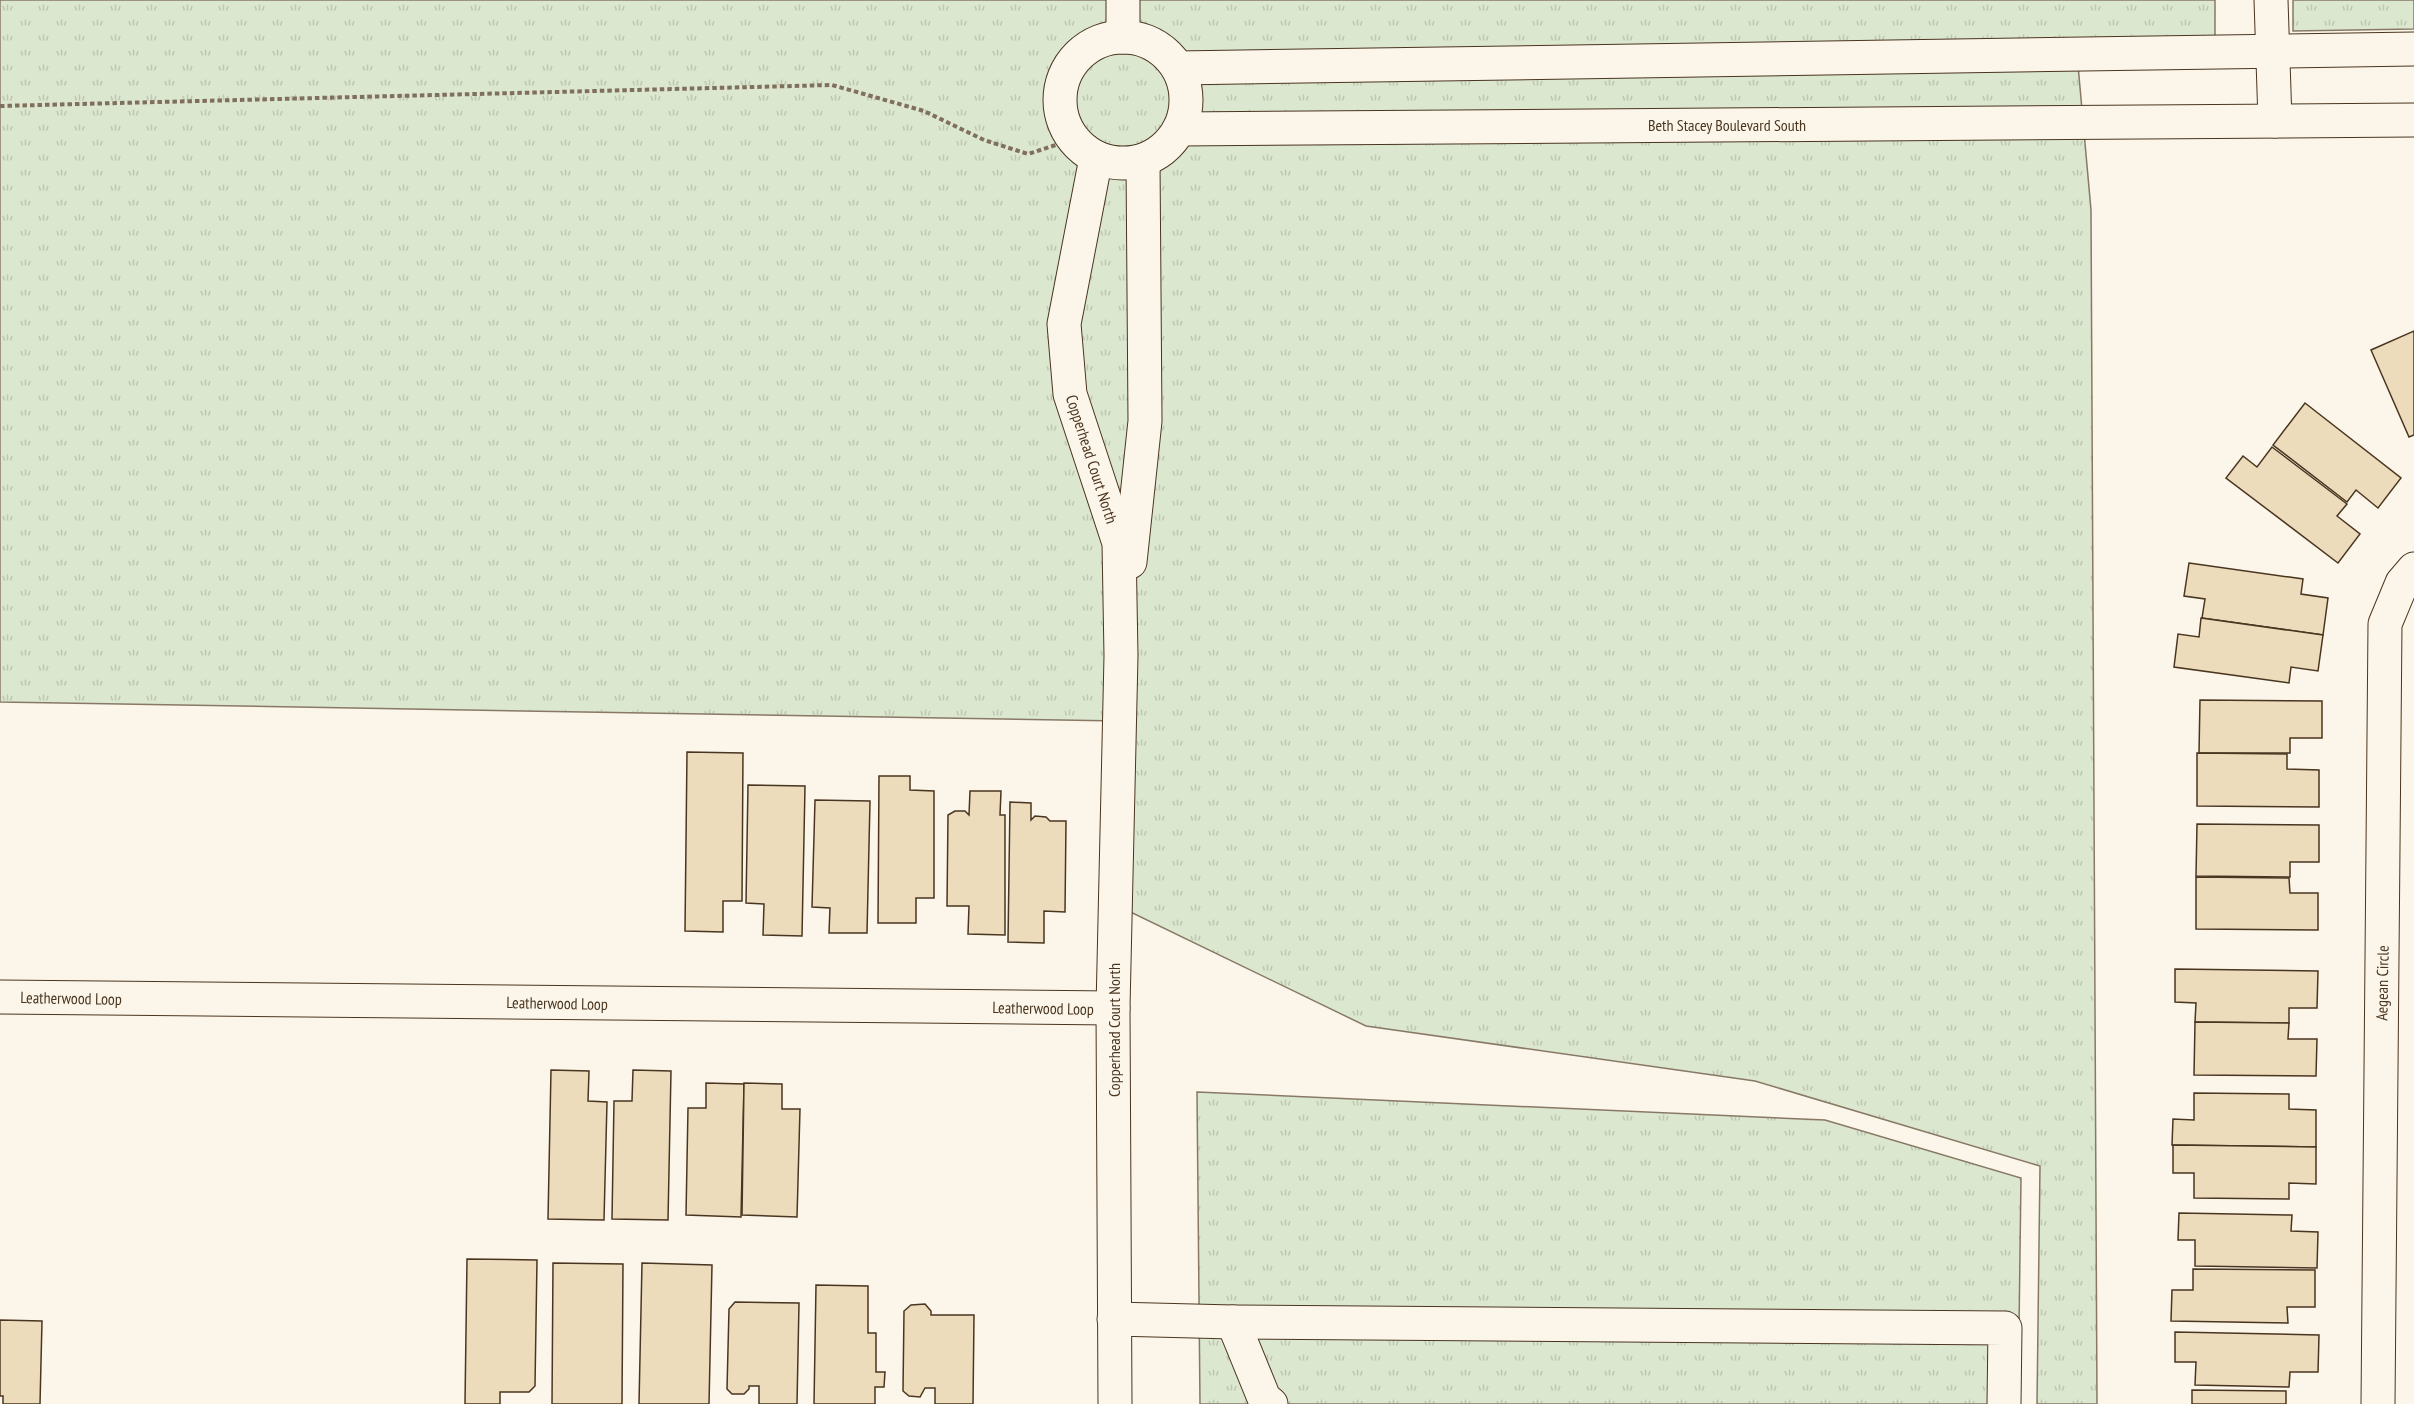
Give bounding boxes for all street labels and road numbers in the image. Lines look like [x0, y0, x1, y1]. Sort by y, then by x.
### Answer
street label: Beth Stacey Boulevard South [1648, 115, 1806, 135]
street label: Copperhead Court North [1062, 392, 1122, 526]
street label: Aegean Circle [2371, 945, 2393, 1021]
street label: Copperhead Court North [1104, 963, 1124, 1097]
street label: Leatherwood Loop [20, 987, 122, 1009]
street label: Leatherwood Loop [506, 992, 608, 1014]
street label: Leatherwood Loop [992, 997, 1094, 1019]

